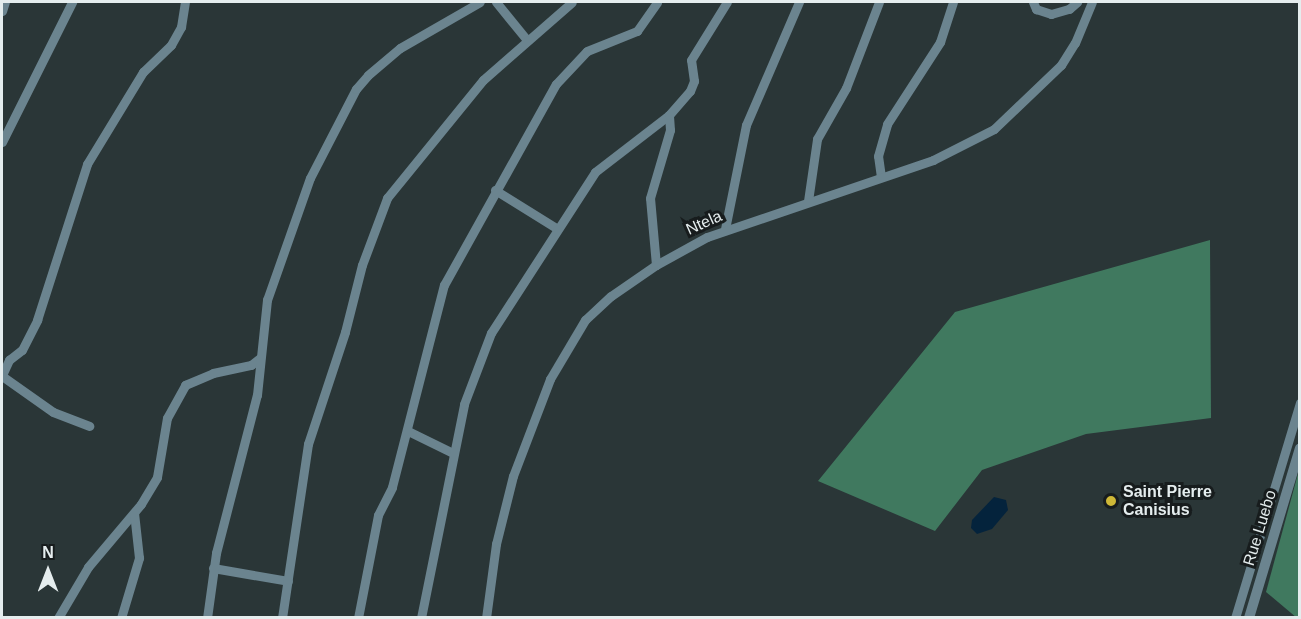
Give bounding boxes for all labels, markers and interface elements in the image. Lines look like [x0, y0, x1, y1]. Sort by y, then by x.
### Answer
street label: Ntela [683, 207, 725, 239]
place label: Saint Pierre Canisius [1123, 482, 1212, 520]
street label: Rue Luebo [1239, 488, 1281, 568]
marker: Saint Pierre Canisius [1104, 494, 1118, 508]
north arrow [18, 541, 78, 601]
text: N [42, 544, 54, 561]

